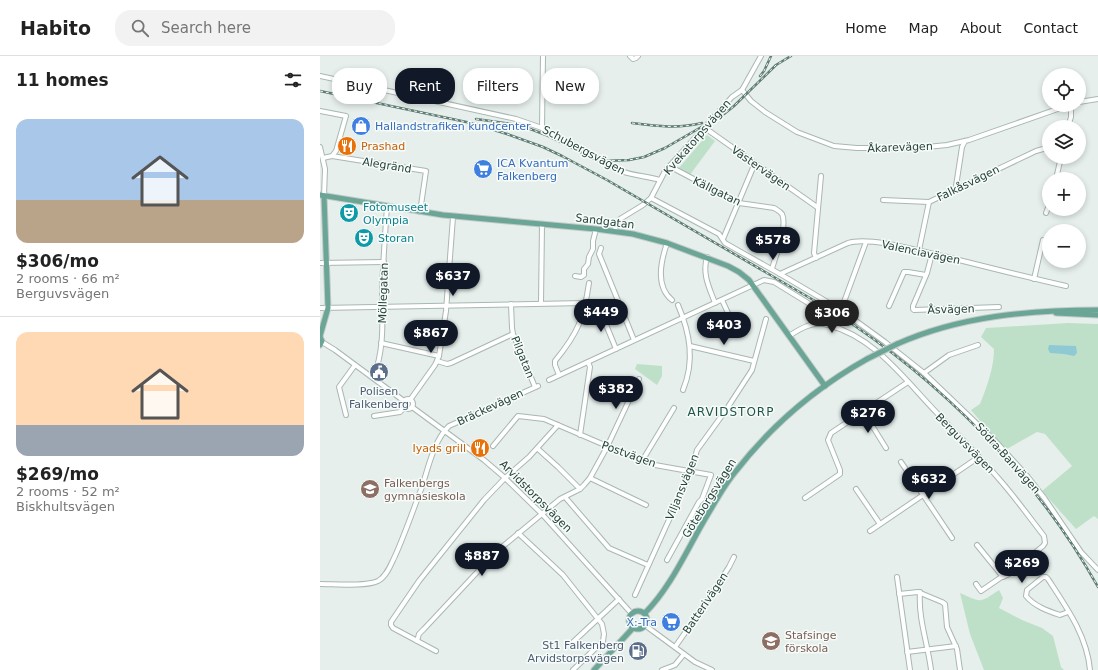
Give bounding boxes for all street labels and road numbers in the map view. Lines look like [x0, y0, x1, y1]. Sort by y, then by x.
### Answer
street label: Kvekatorpsvägen [661, 97, 734, 178]
street label: Schubergsvägen [540, 123, 627, 178]
street label: Åkarevägen [867, 140, 933, 155]
street label: Västervägen [729, 143, 793, 193]
street label: Alegränd [361, 155, 412, 176]
street label: Falkåsvägen [935, 163, 1002, 204]
street label: Källgatan [691, 174, 743, 209]
street label: Sandgatan [575, 211, 635, 232]
street label: Valenciavägen [880, 238, 961, 267]
street label: Möllegatan [376, 262, 391, 324]
street label: Åsvägen [927, 302, 975, 317]
street label: Pilgatan [508, 334, 537, 380]
street label: Bräckevägen [455, 386, 525, 428]
street label: Berguvsvägen [933, 410, 997, 476]
street label: Södra Banvägen [972, 420, 1043, 496]
street label: Postvägen [600, 439, 658, 470]
street label: Viljansvägen [663, 452, 702, 522]
street label: Göteborgsvägen [680, 456, 739, 540]
street label: Arvidstorpsvägen [497, 458, 574, 535]
street label: Batterivägen [680, 570, 731, 636]

